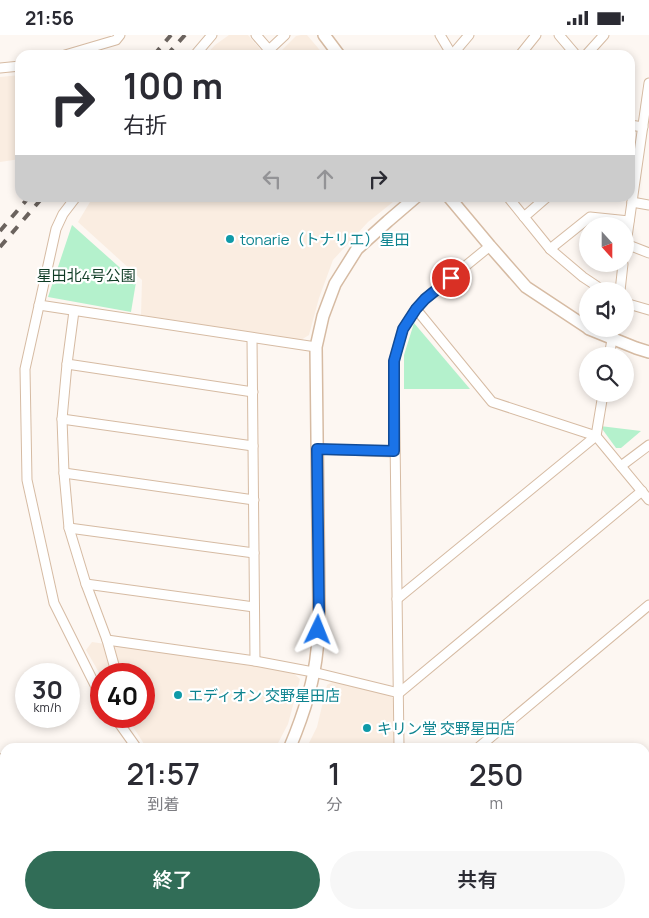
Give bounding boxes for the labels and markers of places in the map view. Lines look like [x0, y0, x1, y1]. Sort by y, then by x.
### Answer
place label: tonarie（トナリエ）星田 [240, 229, 410, 250]
marker: tonarie（トナリエ）星田 [224, 233, 236, 245]
pin [430, 257, 472, 299]
place label: エディオン 交野星田店 [188, 685, 340, 706]
marker: エディオン 交野星田店 [172, 689, 184, 701]
place label: キリン堂 交野星田店 [377, 718, 515, 739]
marker: キリン堂 交野星田店 [361, 722, 373, 734]

